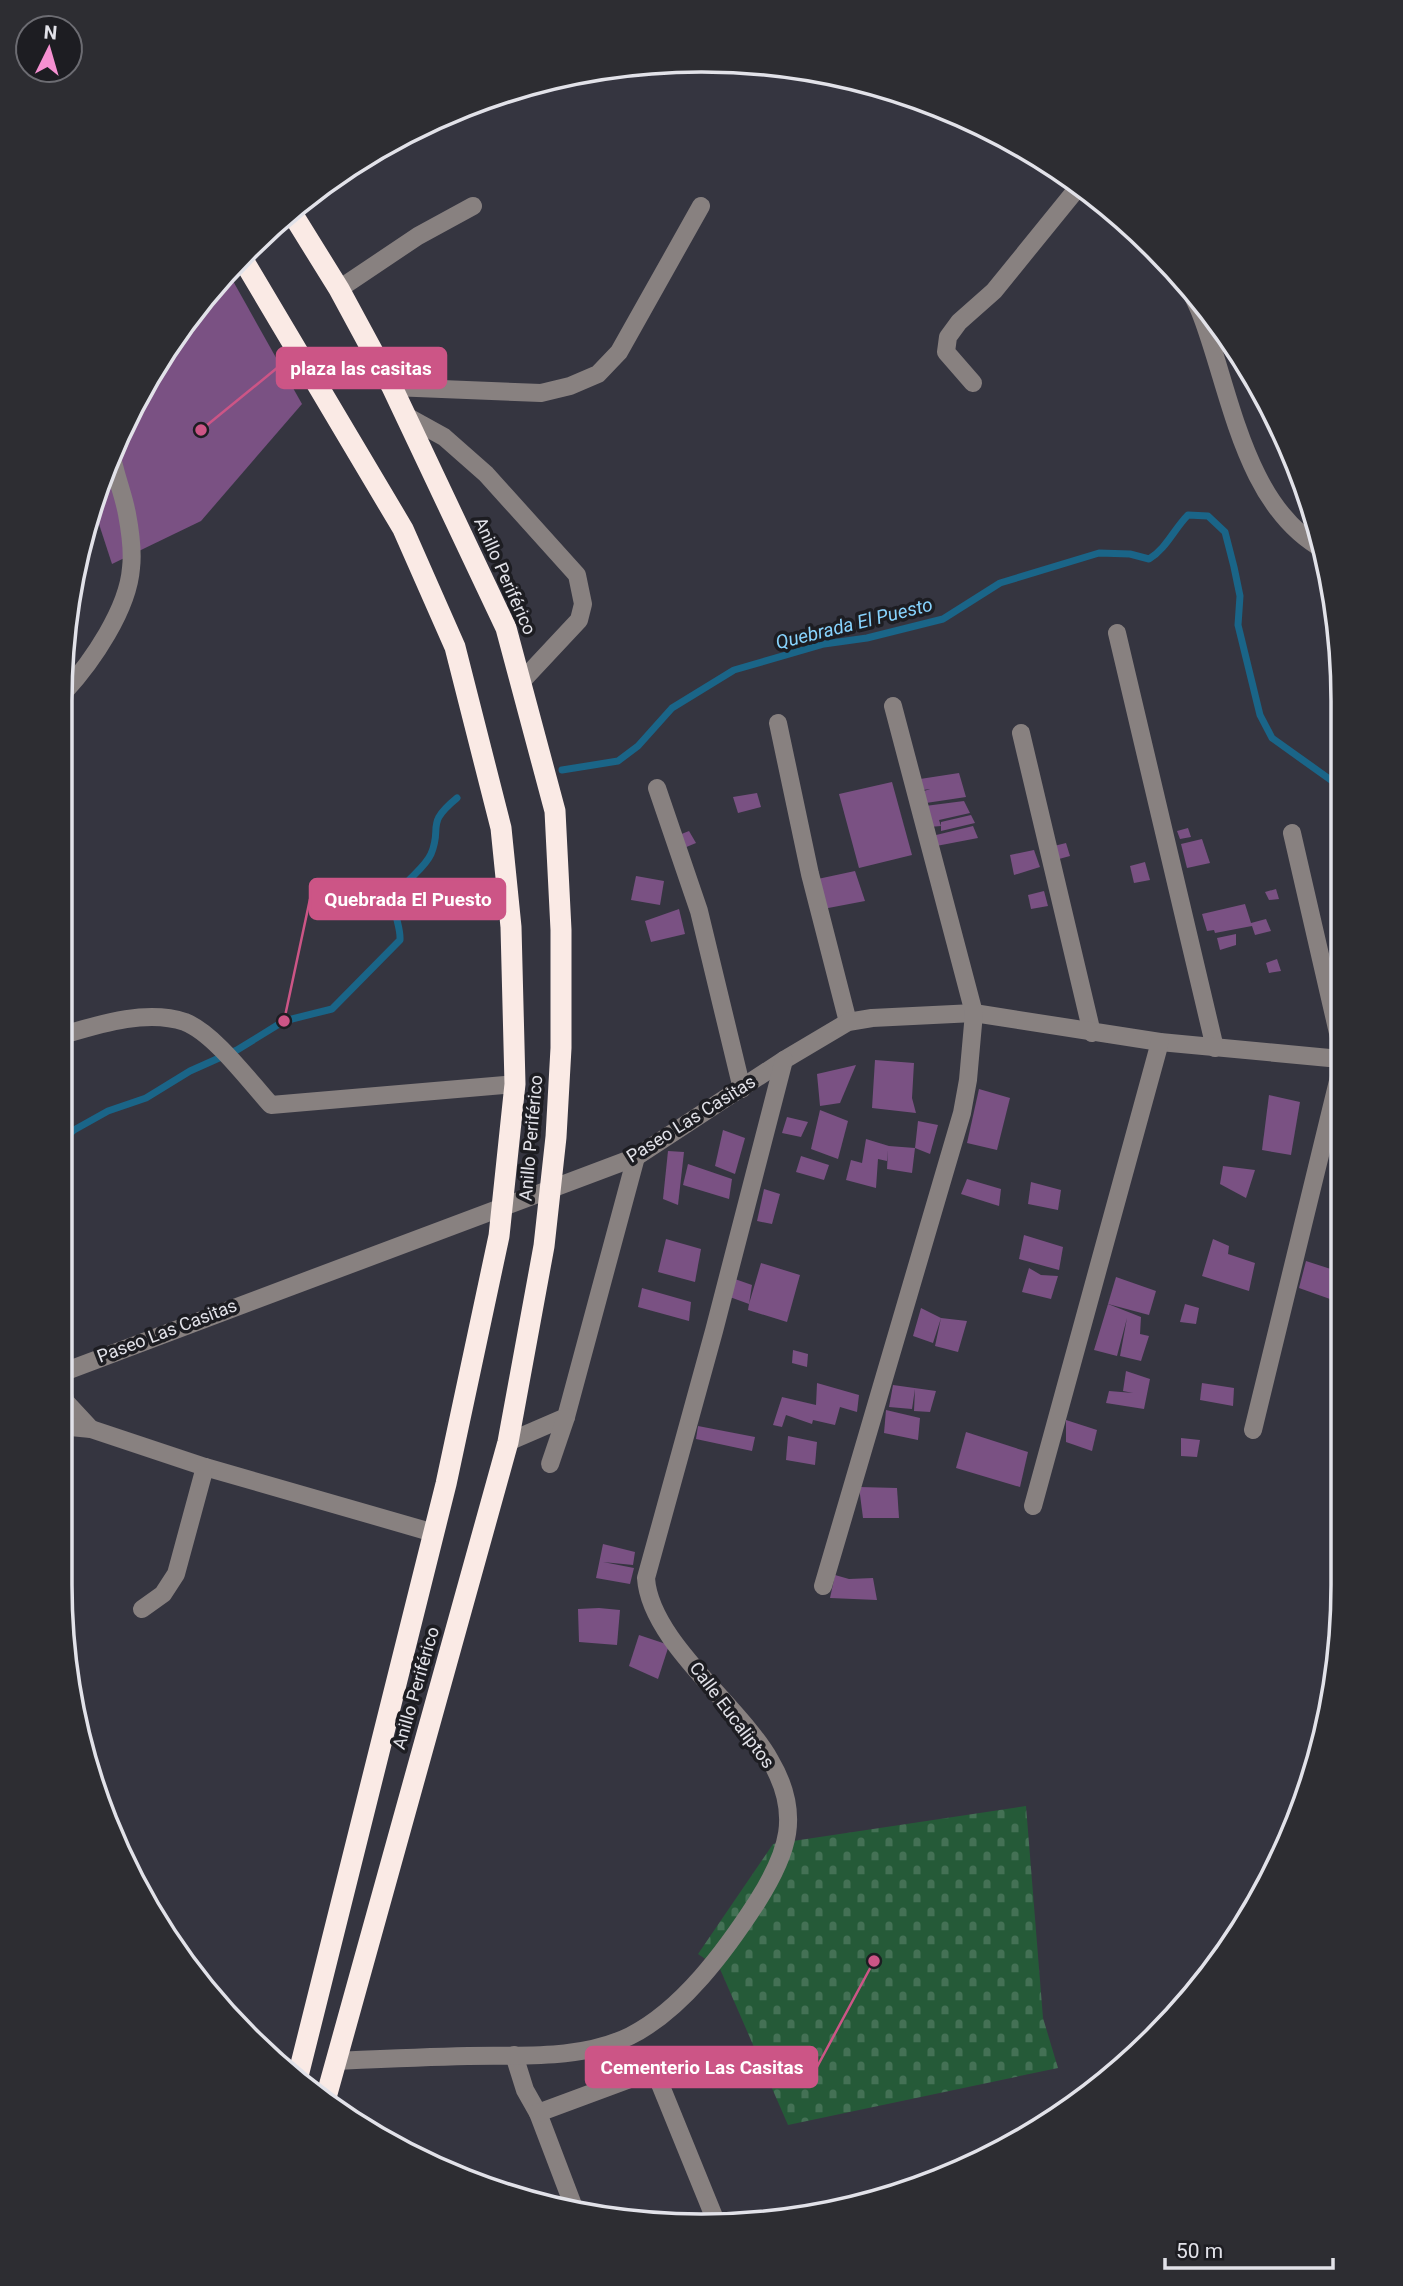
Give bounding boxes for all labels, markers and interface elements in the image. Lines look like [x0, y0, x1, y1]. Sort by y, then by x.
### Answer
north arrow [14, 14, 84, 84]
text: N [43, 21, 58, 45]
callout: plaza las casitas [277, 348, 446, 388]
text: plaza las casitas [290, 357, 432, 380]
street label: Anillo Periférico [470, 514, 541, 638]
water label: Quebrada El Puesto [773, 593, 935, 654]
callout: Quebrada El Puesto [310, 879, 505, 919]
text: Quebrada El Puesto [324, 888, 492, 911]
street label: Paseo Las Casitas [622, 1070, 759, 1167]
street label: Anillo Periférico [515, 1074, 546, 1202]
street label: Paseo Las Casitas [94, 1294, 240, 1367]
street label: Anillo Periférico [388, 1624, 443, 1752]
street label: Calle Eucaliptos [686, 1657, 779, 1772]
callout: Cementerio Las Casitas [586, 2047, 817, 2087]
text: Cementerio Las Casitas [601, 2056, 804, 2079]
scale bar [1165, 2226, 1333, 2270]
text: 50 m [1176, 2239, 1223, 2263]

